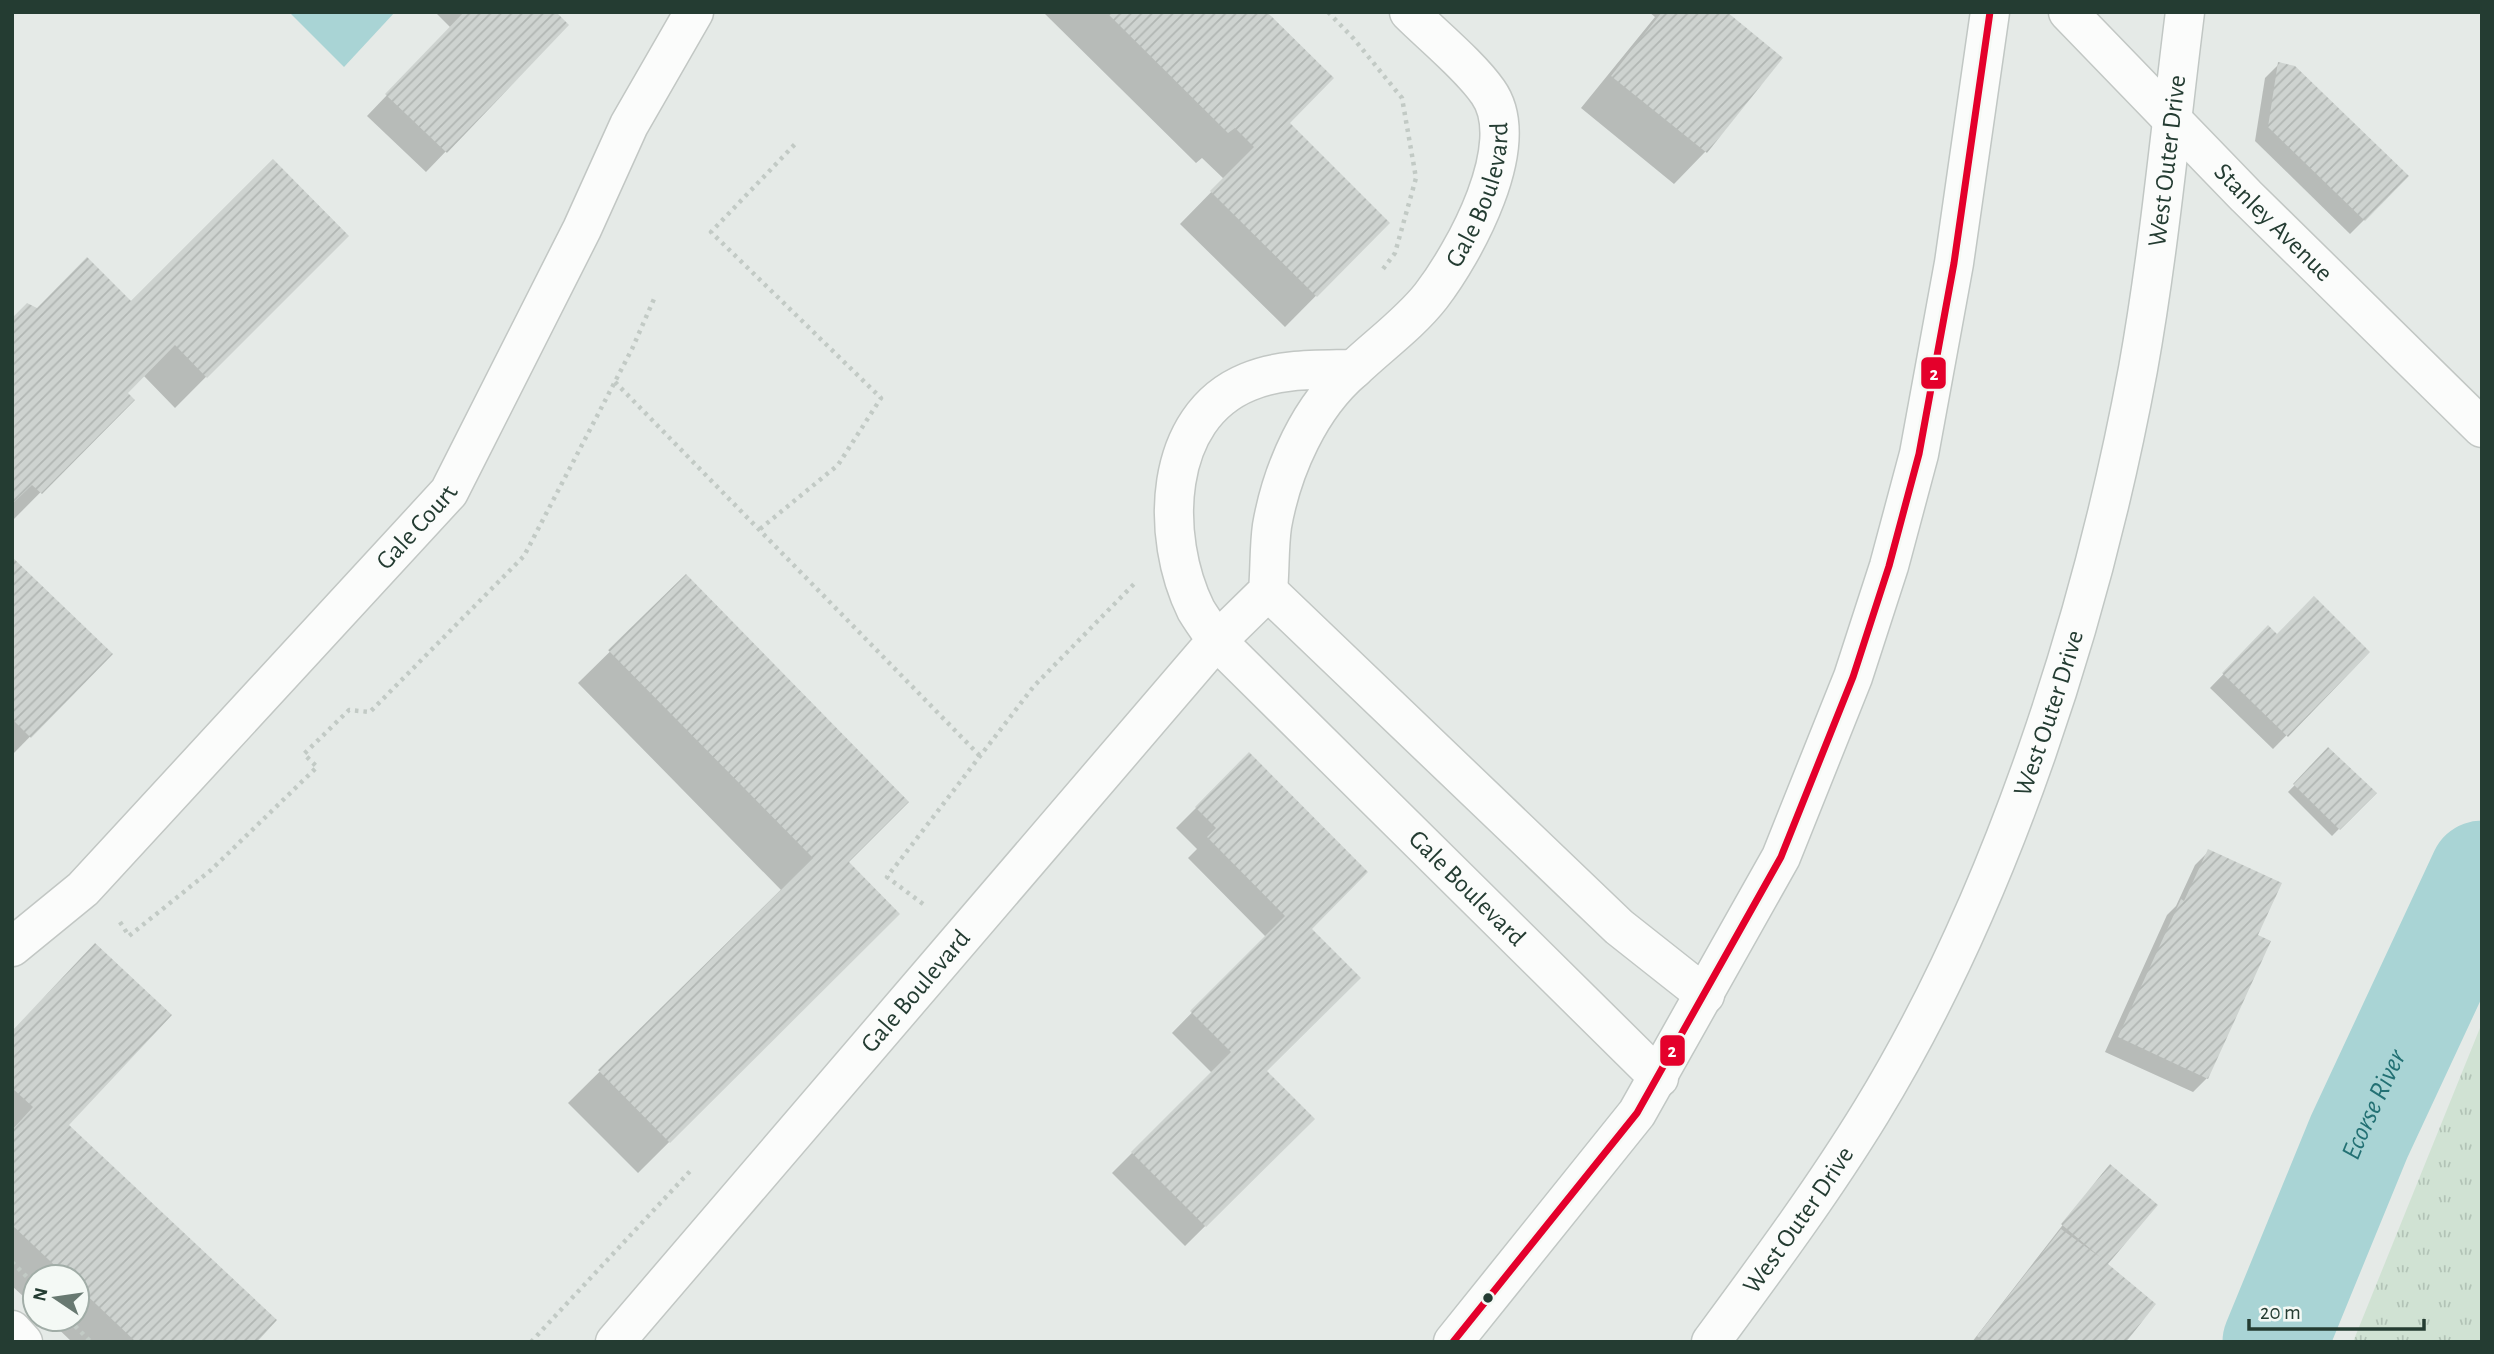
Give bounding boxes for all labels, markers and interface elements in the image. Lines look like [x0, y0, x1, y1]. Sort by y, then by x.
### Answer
street label: West Outer Drive [2144, 74, 2190, 248]
street label: Gale Boulevard [1441, 122, 1513, 272]
street label: Stanley Avenue [2209, 158, 2338, 286]
line badge: 2 [1920, 356, 1947, 390]
text: 2 [1930, 365, 1939, 384]
street label: Gale Court [371, 482, 463, 575]
street label: West Outer Drive [2009, 627, 2088, 800]
street label: Gale Boulevard [1404, 825, 1530, 951]
street label: Gale Boulevard [856, 925, 975, 1058]
line badge: 2 [1659, 1034, 1686, 1067]
text: 2 [1668, 1042, 1677, 1061]
water label: Ecorse River [2337, 1045, 2412, 1164]
street label: West Outer Drive [1738, 1142, 1858, 1298]
north arrow [21, 1263, 91, 1333]
text: N [30, 1286, 52, 1303]
scale bar [2249, 1288, 2424, 1332]
unlabelled marker [1481, 1291, 1495, 1305]
text: 20 m [2260, 1302, 2301, 1323]

